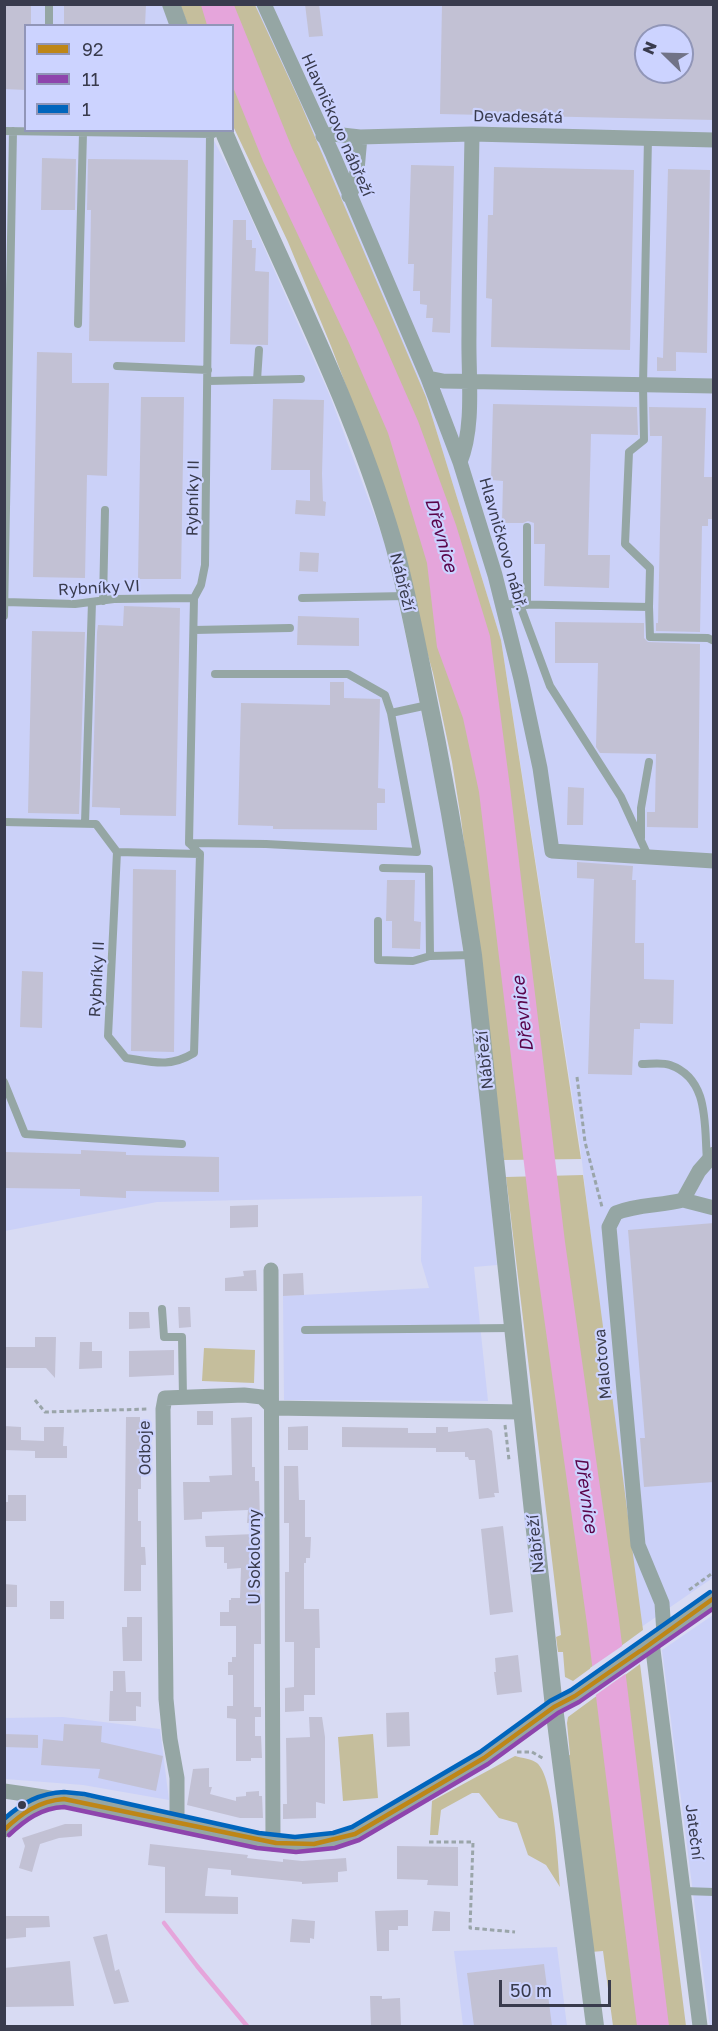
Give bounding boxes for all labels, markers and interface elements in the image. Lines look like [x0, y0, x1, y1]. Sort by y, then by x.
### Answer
legend [24, 24, 234, 132]
north arrow [634, 24, 694, 84]
text: 92 [82, 38, 103, 60]
text: N [638, 38, 661, 57]
street label: Hlavničkovo nábřeží [297, 50, 377, 200]
text: 11 [82, 68, 99, 90]
text: 1 [82, 98, 91, 120]
street label: Devadesátá [473, 107, 563, 127]
street label: Rybníky II [183, 460, 203, 536]
street label: Hlavničkovo nábř. [475, 475, 531, 613]
water label: Dřevnice [420, 496, 462, 574]
street label: Nábřeží [386, 551, 418, 613]
street label: Rybníky VI [58, 576, 140, 600]
street label: Rybníky II [85, 940, 109, 1018]
water label: Dřevnice [508, 975, 538, 1053]
street label: Nábřeží [472, 1030, 498, 1090]
street label: Malotova [590, 1328, 616, 1400]
street label: Odboje [135, 1420, 155, 1476]
water label: Dřevnice [570, 1456, 602, 1534]
street label: U Sokolovny [245, 1509, 265, 1605]
street label: Nábřeží [523, 1514, 549, 1574]
unlabelled marker [16, 1799, 28, 1811]
street label: Jateční [681, 1803, 707, 1861]
scale bar [502, 1968, 614, 2006]
text: 50 m [510, 1979, 552, 2001]

